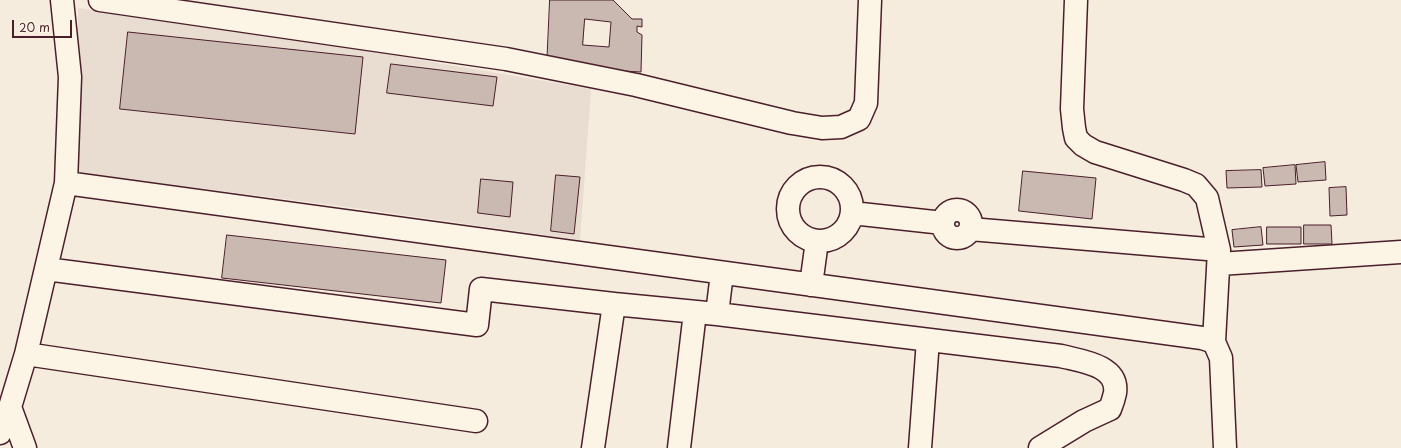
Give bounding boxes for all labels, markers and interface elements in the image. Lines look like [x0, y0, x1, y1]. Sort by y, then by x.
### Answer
scale bar [14, 12, 74, 38]
text: 20 m [19, 18, 50, 36]

